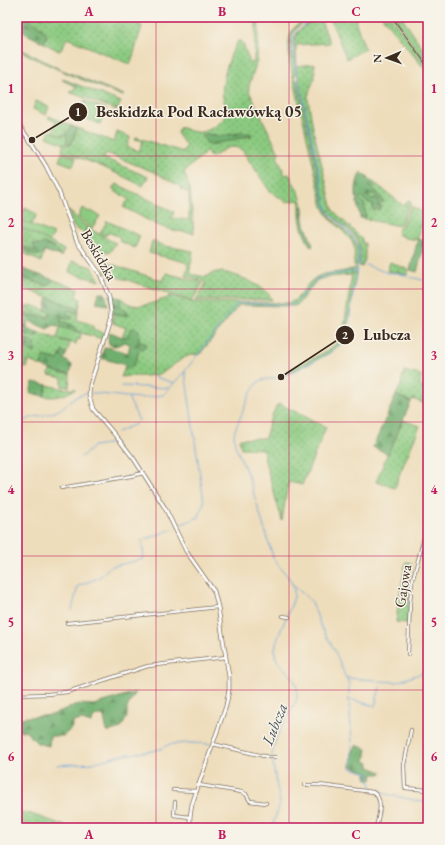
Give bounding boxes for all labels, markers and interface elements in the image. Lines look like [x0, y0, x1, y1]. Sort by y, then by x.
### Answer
text: A [83, 3, 94, 20]
text: B [218, 3, 226, 20]
text: C [351, 3, 361, 20]
north arrow [367, 38, 407, 78]
text: N [370, 54, 384, 63]
text: 1 [8, 80, 15, 97]
text: 1 [431, 80, 438, 97]
callout: Beskidzka Pod Racławówką 05 [68, 98, 310, 126]
text: Beskidzka Pod Racławówką 05 [96, 101, 302, 122]
text: 1 [75, 104, 81, 120]
text: 2 [8, 214, 15, 231]
text: 2 [431, 214, 438, 231]
street label: Beskidzka [77, 226, 122, 284]
callout: Lubcza [335, 321, 419, 349]
text: Lubcza [363, 324, 412, 345]
text: 2 [342, 327, 349, 343]
text: 3 [8, 347, 15, 364]
text: 3 [431, 347, 438, 364]
text: 4 [8, 481, 15, 498]
text: 4 [431, 481, 438, 498]
street label: Gajowa [390, 563, 415, 609]
text: 5 [8, 614, 14, 631]
text: 5 [431, 614, 437, 631]
water label: Lubcza [256, 700, 292, 749]
text: 6 [8, 748, 15, 765]
text: 6 [431, 748, 438, 765]
text: A [83, 826, 94, 843]
text: B [218, 826, 226, 843]
text: C [351, 826, 361, 843]

